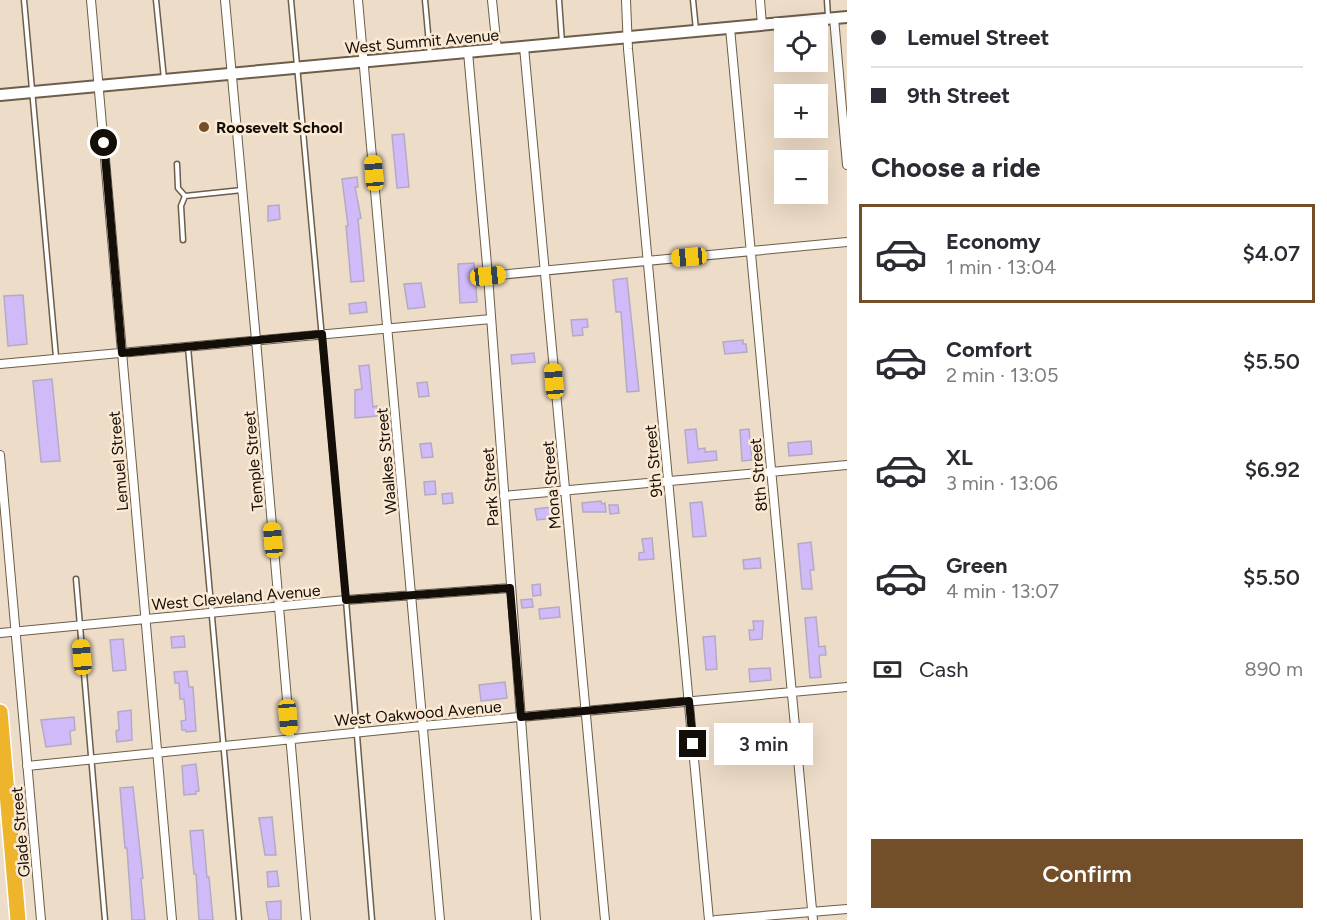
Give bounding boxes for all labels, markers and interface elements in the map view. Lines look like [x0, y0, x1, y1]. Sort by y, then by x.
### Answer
map controls [774, 18, 828, 204]
button: locate [774, 18, 828, 72]
text: Lemuel Street [907, 24, 1049, 51]
street label: West Summit Avenue [344, 25, 500, 58]
text: 9th Street [907, 82, 1010, 109]
button: + [774, 84, 828, 138]
place label: Roosevelt School [216, 118, 343, 137]
marker: Roosevelt School [197, 120, 211, 134]
route start [90, 129, 117, 156]
button: − [774, 150, 828, 204]
text: Choose a ride [871, 151, 1040, 184]
car [363, 154, 385, 192]
icon: car [874, 227, 928, 281]
text: Economy [946, 228, 1041, 255]
text: $4.07 [1243, 240, 1300, 267]
car [670, 246, 708, 268]
text: 1 min · 13:04 [946, 255, 1056, 279]
car [469, 265, 507, 287]
icon: car [874, 335, 928, 389]
text: Comfort [946, 336, 1032, 363]
text: $5.50 [1243, 348, 1300, 375]
car [543, 362, 565, 400]
text: 2 min · 13:05 [946, 363, 1058, 387]
street label: Waalkes Street [372, 407, 401, 515]
street label: Lemuel Street [105, 410, 132, 512]
street label: Temple Street [240, 410, 267, 512]
street label: 9th Street [641, 424, 666, 498]
street label: 8th Street [746, 437, 771, 512]
street label: Mona Street [538, 440, 565, 530]
icon: car [874, 443, 928, 497]
text: XL [946, 444, 973, 471]
street label: Park Street [478, 447, 503, 527]
text: $6.92 [1245, 456, 1300, 483]
text: 3 min · 13:06 [946, 471, 1058, 495]
car [262, 521, 284, 559]
icon: car [874, 551, 928, 605]
text: Green [946, 552, 1008, 579]
text: $5.50 [1243, 564, 1300, 591]
text: 4 min · 13:07 [946, 579, 1059, 603]
street label: West Cleveland Avenue [151, 581, 322, 614]
car [71, 638, 93, 676]
icon: cash [871, 653, 904, 686]
text: Cash [919, 656, 969, 683]
text: 890 m [1245, 657, 1303, 681]
street label: West Oakwood Avenue [334, 697, 503, 730]
car [277, 698, 299, 736]
callout: 3 min [714, 723, 813, 765]
route end [679, 730, 706, 757]
text: 3 min [739, 732, 788, 756]
street label: Glade Street [7, 786, 34, 878]
button: Confirm [871, 839, 1303, 908]

